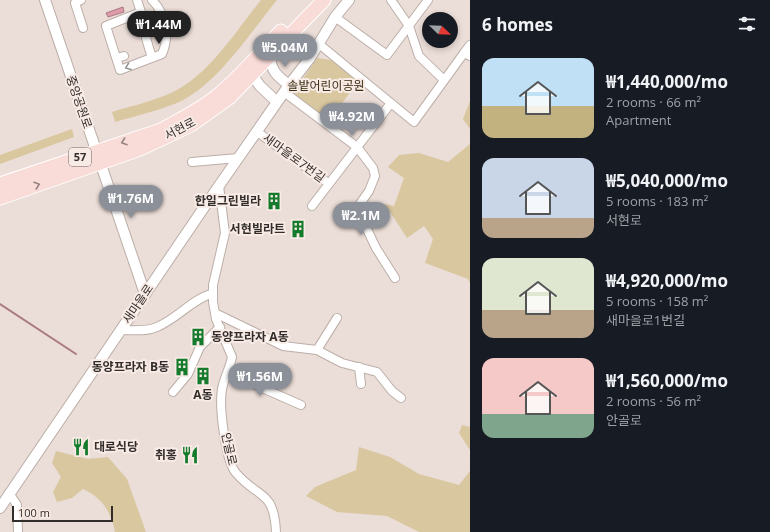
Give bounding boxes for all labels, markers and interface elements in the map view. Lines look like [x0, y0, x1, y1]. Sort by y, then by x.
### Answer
pin: ₩1.44M [126, 11, 192, 45]
north arrow [422, 12, 458, 48]
map controls [422, 12, 458, 48]
text: 6 homes [482, 13, 553, 36]
icon: filters [736, 13, 758, 35]
text: ₩1.44M [136, 15, 182, 33]
pin: ₩5.04M [252, 34, 318, 68]
text: ₩5.04M [262, 38, 308, 56]
one-way arrow [125, 62, 132, 70]
text: ₩1,440,000/mo [606, 70, 728, 93]
street label: 중앙공원로 [62, 73, 96, 131]
icon: home [514, 74, 562, 122]
park label: 솔밭어린이공원 [287, 77, 365, 94]
text: 2 rooms · 66 m² [606, 93, 701, 111]
pin: ₩4.92M [319, 103, 385, 137]
text: ₩4.92M [329, 107, 375, 125]
text: Apartment [606, 111, 671, 129]
street label: 서현로 [161, 113, 198, 144]
street label: 새마을로7번길 [260, 129, 329, 186]
one-way arrow [120, 137, 127, 146]
road number: 57 [69, 148, 91, 166]
text: ₩5,040,000/mo [606, 169, 728, 192]
icon: home [514, 174, 562, 222]
one-way arrow [33, 181, 40, 190]
pin: ₩1.76M [98, 185, 164, 219]
text: ₩1.76M [108, 189, 154, 207]
building icon: 한일그린빌라 [264, 191, 284, 211]
place label: 한일그린빌라 [195, 192, 261, 209]
text: 5 rooms · 183 m² [606, 192, 708, 210]
pin: ₩2.1M [333, 202, 389, 236]
text: ₩2.1M [342, 206, 380, 224]
text: 서현로 [606, 211, 642, 229]
building icon: 서현빌라트 [288, 219, 308, 239]
place label: 서현빌라트 [230, 220, 285, 237]
text: ₩4,920,000/mo [606, 269, 728, 292]
icon: home [514, 274, 562, 322]
street label: 새마을로 [118, 281, 157, 327]
text: 5 rooms · 158 m² [606, 292, 708, 310]
text: 새마을로1번길 [606, 311, 685, 329]
building icon: 동양프라자 A동 [188, 327, 208, 347]
place label: 동양프라자 A동 [211, 328, 289, 345]
building icon: 동양프라자 B동 [172, 357, 192, 377]
place label: 동양프라자 B동 [92, 358, 169, 375]
pin: ₩1.56M [227, 363, 293, 397]
building icon: A동 [193, 366, 213, 386]
text: ₩1.56M [237, 367, 283, 385]
text: ₩1,560,000/mo [606, 369, 728, 392]
icon: home [514, 374, 562, 422]
place label: A동 [193, 386, 213, 403]
text: 2 rooms · 56 m² [606, 392, 701, 410]
text: 안골로 [606, 411, 642, 429]
street label: 안골로 [217, 431, 241, 467]
restaurant icon: 대로식당 [71, 437, 91, 457]
place label: 대로식당 [94, 438, 138, 455]
restaurant icon: 취홍 [180, 445, 200, 465]
place label: 취홍 [155, 446, 177, 463]
scale bar [12, 504, 113, 523]
text: 100 m [18, 505, 50, 520]

